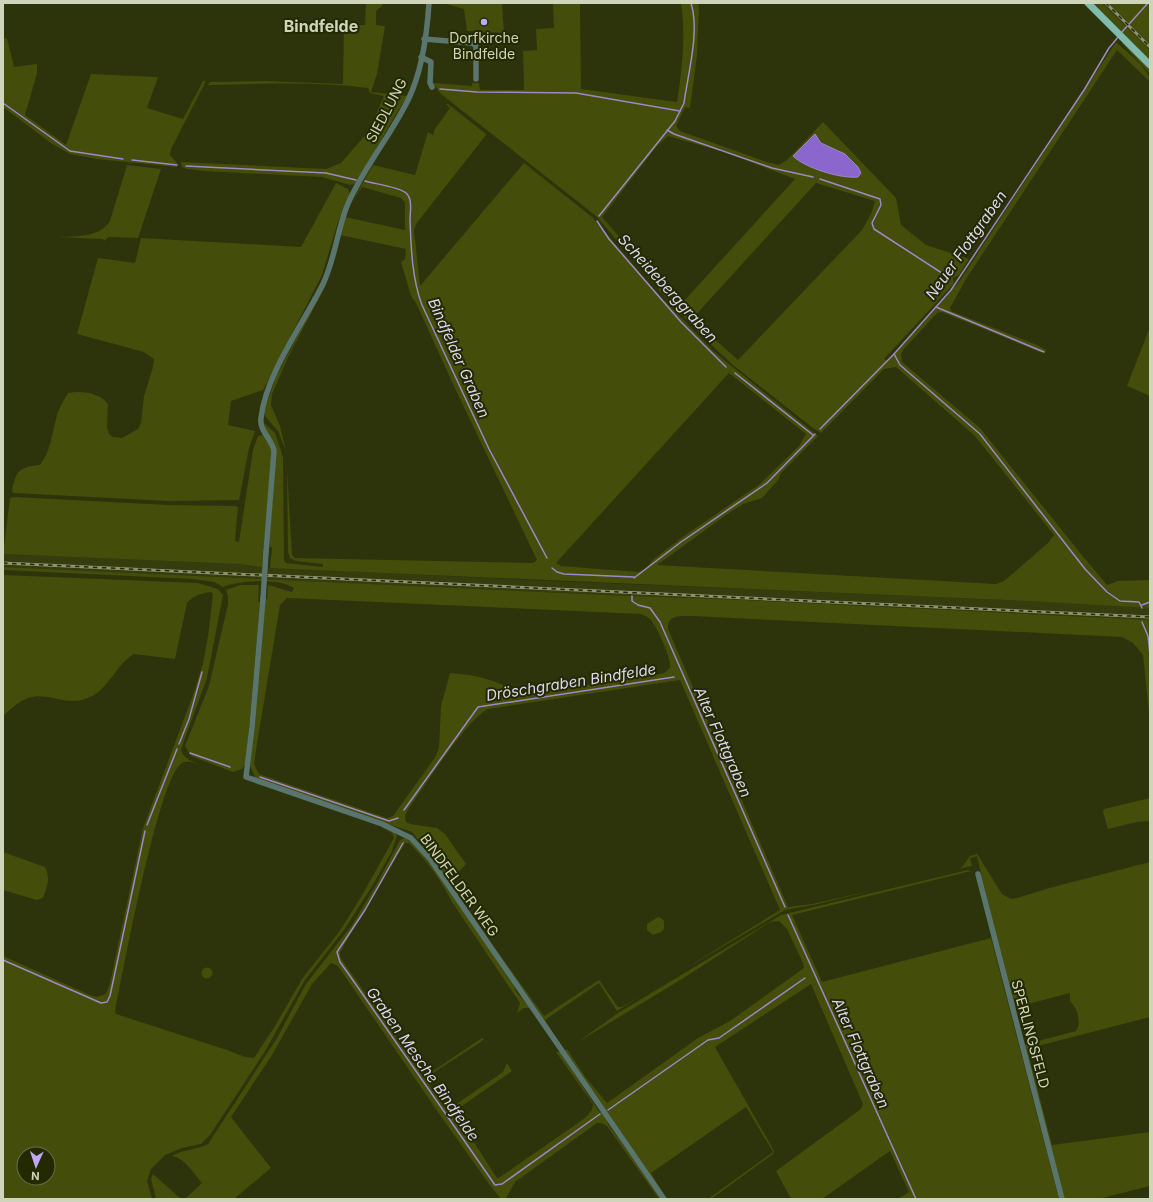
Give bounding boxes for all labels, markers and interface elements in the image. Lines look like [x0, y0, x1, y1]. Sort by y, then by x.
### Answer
district label: Bindfelde [284, 16, 358, 36]
marker: Dorfkirche Bindfelde [479, 17, 489, 27]
place label: Dorfkirche Bindfelde [449, 29, 519, 62]
street label: SIEDLUNG [362, 75, 410, 145]
water label: Neuer Flottgraben [921, 187, 1011, 303]
water label: Scheideberggraben [614, 230, 722, 347]
water label: Bindfelder Graben [424, 295, 494, 421]
water label: Dröschgraben Bindfelde [485, 659, 657, 705]
water label: Alter Flottgraben [690, 683, 756, 800]
street label: BINDFELDER WEG [417, 831, 503, 939]
street label: SPERLINGSFELD [1008, 978, 1054, 1090]
water label: Graben Mesche Bindfelde [362, 983, 484, 1145]
water label: Alter Flottgraben [828, 994, 894, 1111]
north arrow [16, 1146, 56, 1186]
text: N [31, 1169, 40, 1183]

